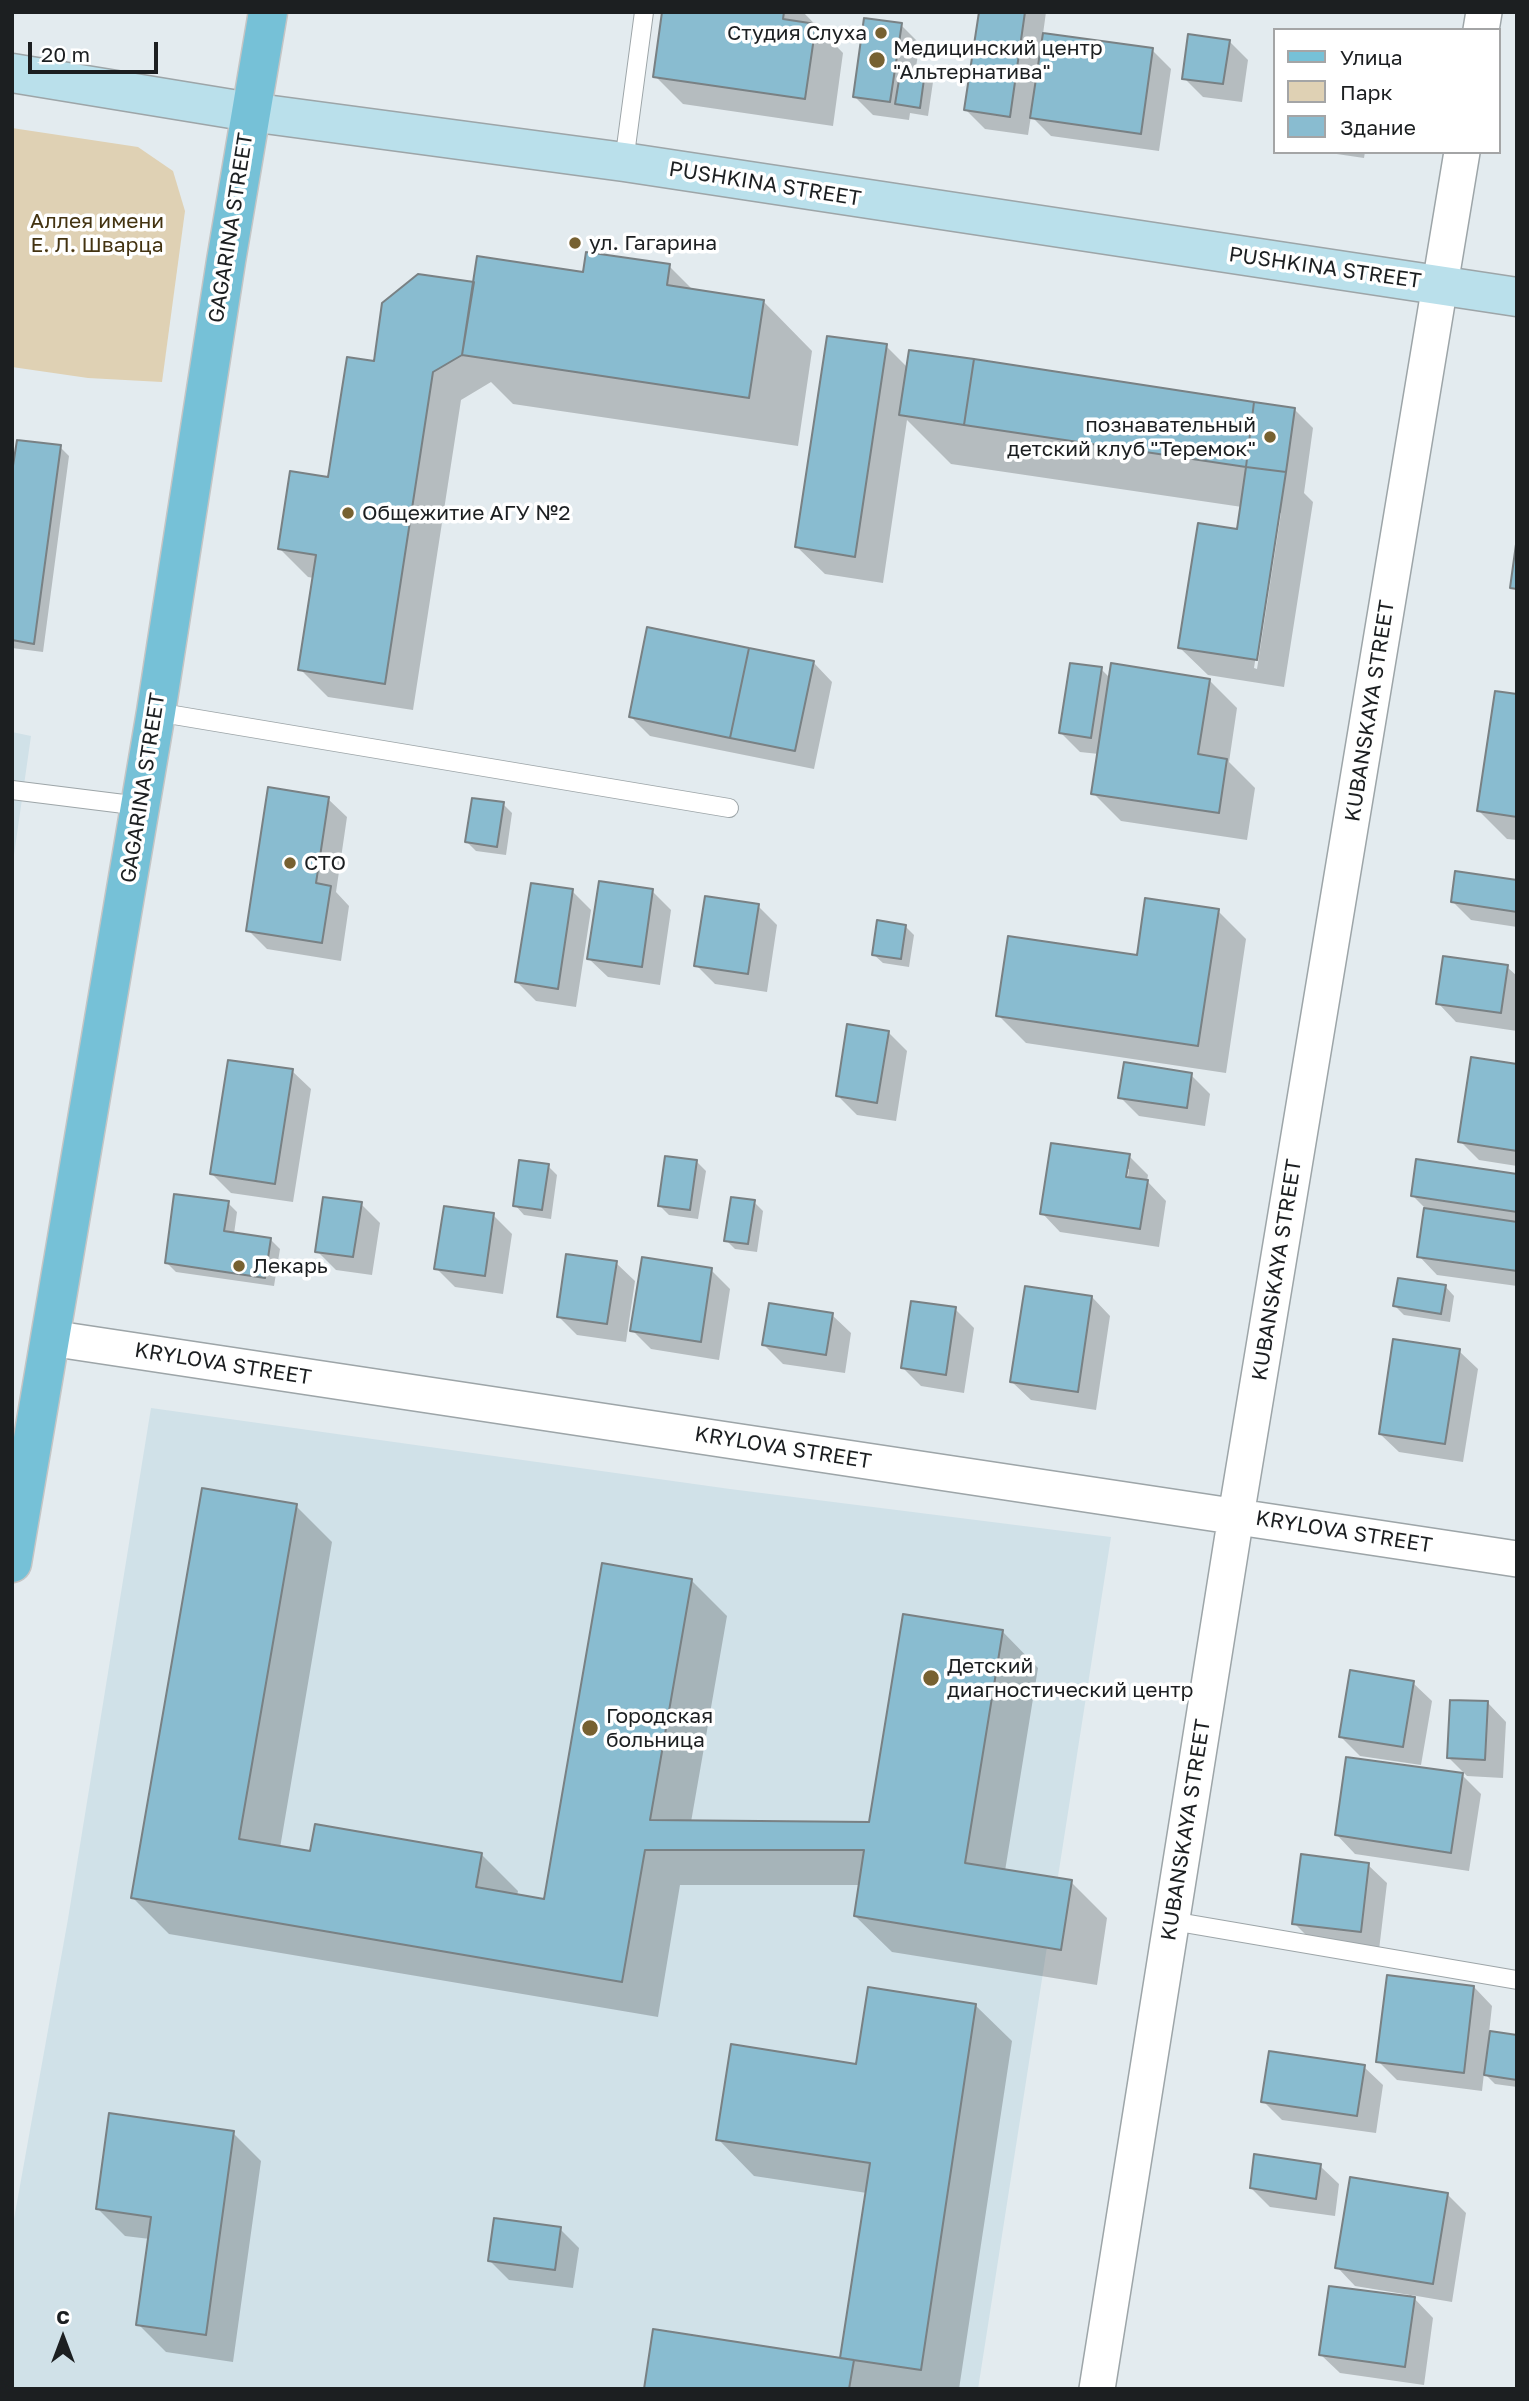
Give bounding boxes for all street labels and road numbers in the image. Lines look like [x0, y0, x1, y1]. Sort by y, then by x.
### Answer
street label: GAGARINA STREET [204, 131, 258, 325]
street label: PUSHKINA STREET [667, 156, 863, 212]
street label: PUSHKINA STREET [1227, 242, 1423, 294]
street label: KUBANSKAYA STREET [1340, 598, 1400, 824]
street label: GAGARINA STREET [116, 691, 170, 885]
street label: KUBANSKAYA STREET [1247, 1157, 1307, 1383]
street label: KRYLOVA STREET [133, 1338, 313, 1390]
street label: KRYLOVA STREET [693, 1422, 873, 1474]
street label: KRYLOVA STREET [1254, 1506, 1434, 1558]
street label: KUBANSKAYA STREET [1156, 1717, 1216, 1943]

